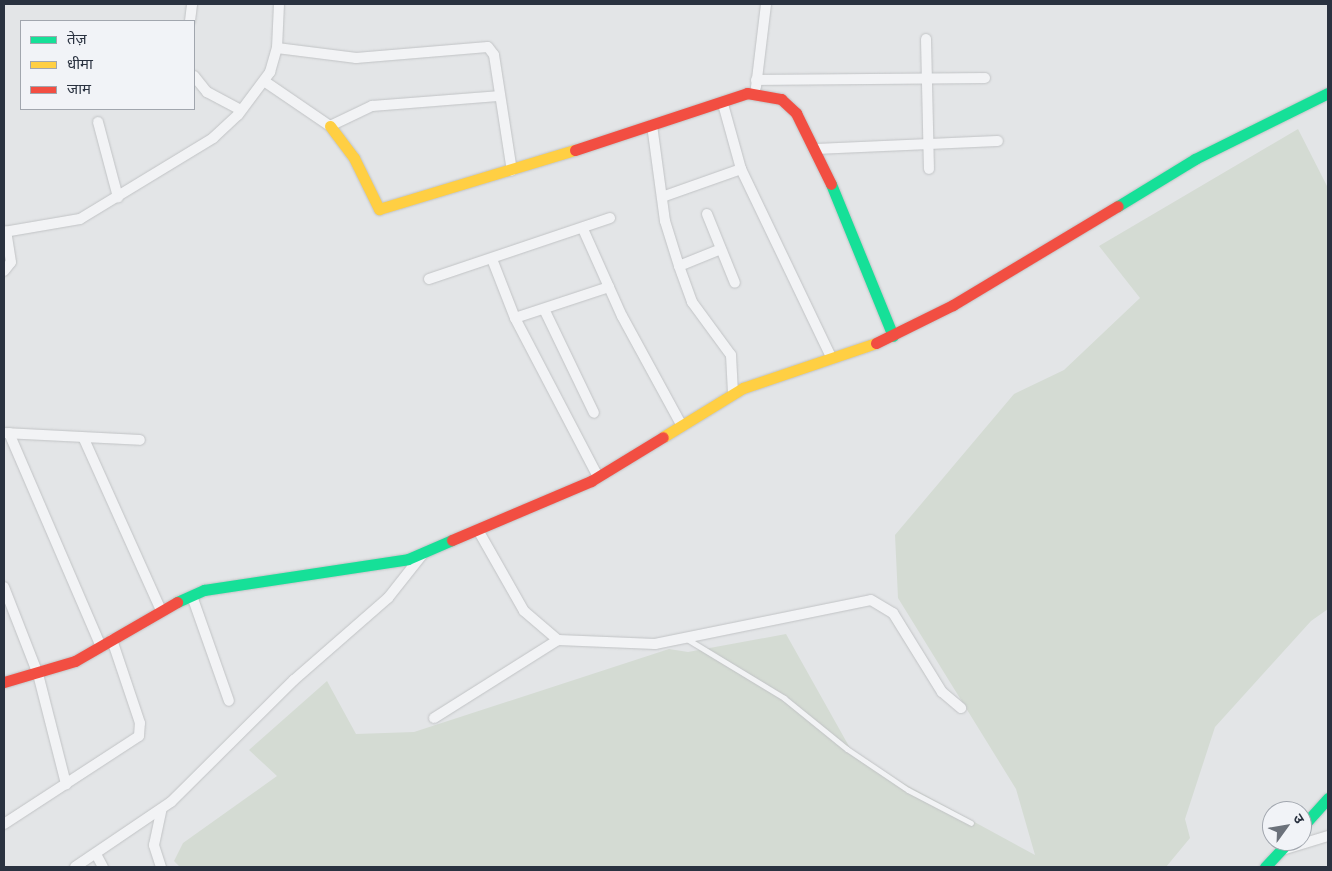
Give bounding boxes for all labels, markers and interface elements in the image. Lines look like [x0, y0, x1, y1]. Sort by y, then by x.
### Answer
legend [20, 20, 195, 110]
text: तेज़ [67, 29, 87, 48]
text: धीमा [67, 54, 93, 73]
text: जाम [67, 79, 91, 98]
north arrow [1262, 801, 1312, 851]
text: उ [1289, 810, 1309, 827]

